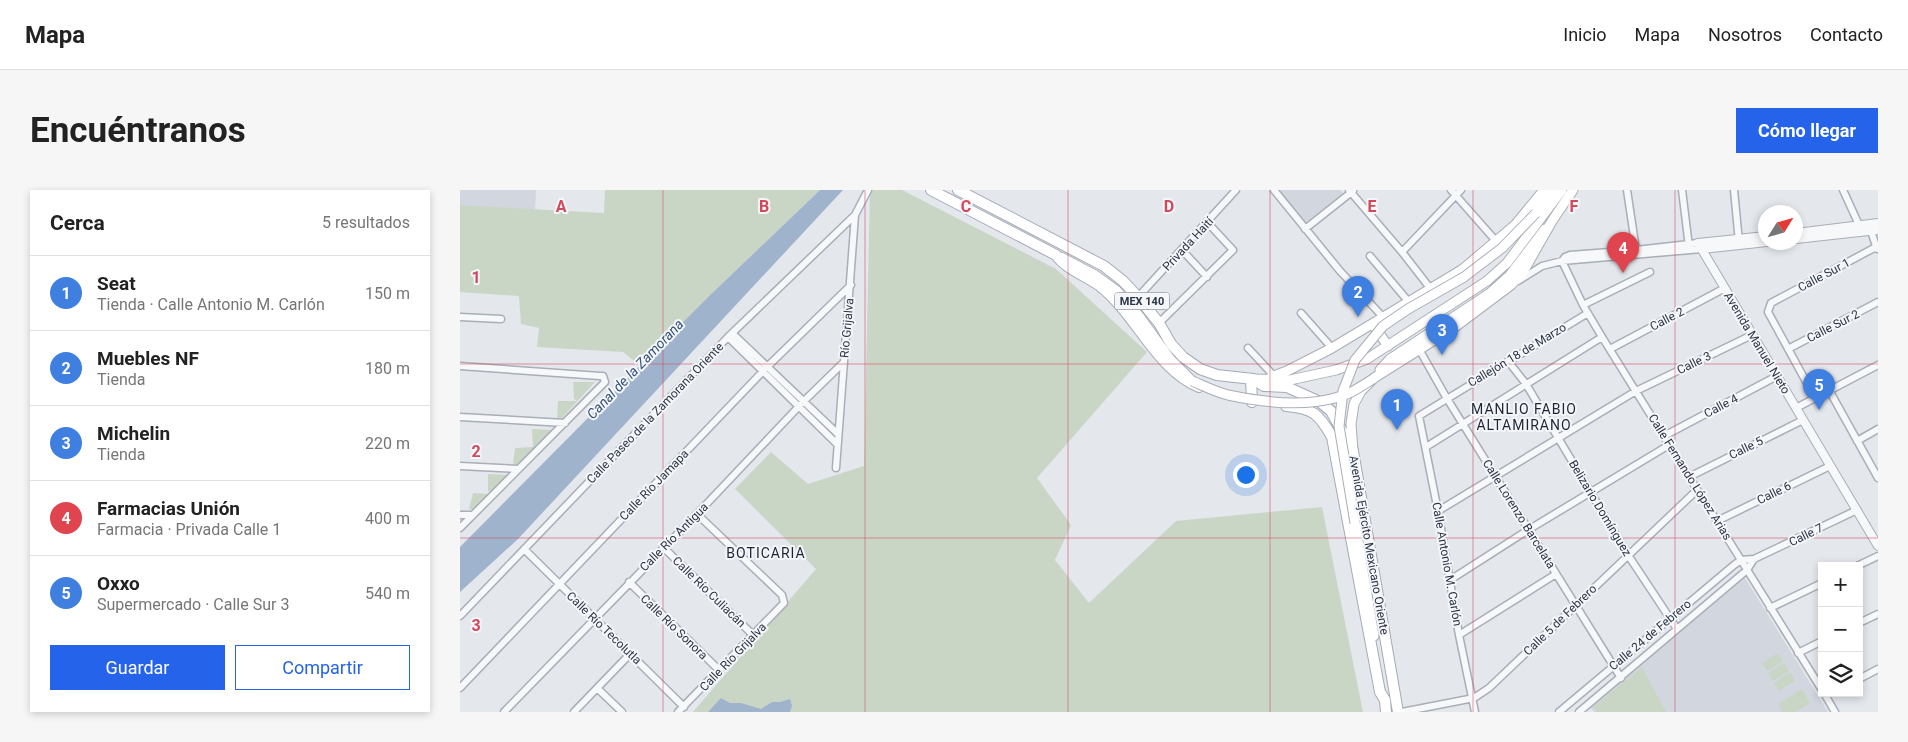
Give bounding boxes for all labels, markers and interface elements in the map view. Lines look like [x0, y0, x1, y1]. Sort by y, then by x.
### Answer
text: Mapa [25, 21, 85, 49]
text: Inicio [1563, 24, 1607, 45]
text: Mapa [1635, 24, 1680, 45]
text: Nosotros [1708, 24, 1782, 45]
text: Contacto [1810, 24, 1883, 45]
button: Cómo llegar [1736, 108, 1878, 153]
text: Encuéntranos [30, 110, 246, 151]
text: A [556, 197, 567, 216]
text: B [759, 197, 769, 216]
text: C [961, 197, 971, 216]
text: D [1164, 197, 1174, 216]
text: E [1368, 197, 1377, 216]
text: F [1570, 197, 1579, 216]
north arrow [1758, 205, 1803, 250]
text: Cerca [50, 211, 105, 235]
text: 5 resultados [322, 213, 410, 232]
street label: Privada Haití [1160, 214, 1217, 274]
pin: 4 [1607, 232, 1639, 273]
street label: Calle Sur 1 [1796, 255, 1852, 295]
text: 1 [471, 268, 481, 287]
text: Seat [97, 272, 136, 295]
pin: 2 [1342, 276, 1374, 317]
text: 1 [61, 284, 71, 303]
text: 150 m [365, 284, 410, 303]
street label: Avenida Manuel Nieto [1721, 289, 1793, 397]
road number: MEX 140 [1114, 292, 1170, 310]
text: Tienda · Calle Antonio M. Carlón [97, 295, 325, 314]
street label: Río Grijalva [837, 298, 857, 358]
street label: Calle 2 [1648, 304, 1687, 334]
street label: Calle Sur 2 [1804, 307, 1862, 345]
pin: 3 [1426, 314, 1458, 355]
water label: Canal de la Zamorana [583, 316, 687, 422]
street label: Callejón 18 de Marzo [1465, 320, 1569, 390]
street label: Calle Paseo de la Zamorana Oriente [584, 340, 726, 486]
text: Muebles NF [97, 347, 199, 370]
street label: Calle 3 [1675, 349, 1713, 377]
text: 2 [61, 359, 71, 378]
text: 180 m [365, 359, 410, 378]
pin: 5 [1803, 369, 1835, 410]
text: Tienda [97, 370, 145, 389]
pin: 1 [1381, 389, 1413, 430]
street label: Calle 4 [1702, 391, 1741, 421]
district label: MANLIO FABIO ALTAMIRANO [1471, 401, 1577, 433]
street label: Calle Fernando López Arias [1645, 412, 1735, 542]
text: Michelin [97, 422, 170, 445]
text: 3 [61, 434, 71, 453]
text: 220 m [365, 434, 410, 453]
street label: Calle 5 [1727, 434, 1766, 462]
text: 2 [471, 442, 481, 461]
text: Tienda [97, 445, 145, 464]
street label: Calle Río Jamapa [617, 447, 691, 523]
street label: Avenida Ejército Mexicano Oriente [1346, 454, 1392, 636]
street label: Calle Lorenzo Barcelata [1480, 457, 1558, 571]
street label: Belizario Domínguez [1566, 457, 1634, 559]
your location [1233, 462, 1259, 488]
street label: Calle 6 [1755, 479, 1794, 507]
text: Farmacias Unión [97, 497, 240, 520]
street label: Calle Río Antigua [637, 500, 711, 574]
street label: Calle Antonio M. Carlón [1429, 501, 1465, 627]
text: 4 [61, 509, 71, 528]
text: 400 m [365, 509, 410, 528]
text: Farmacia · Privada Calle 1 [97, 520, 281, 539]
street label: Calle 7 [1787, 521, 1826, 549]
district label: BOTICARIA [726, 545, 806, 561]
street label: Calle Río Culiacán [670, 554, 748, 630]
map controls [1818, 562, 1863, 697]
button: + [1818, 562, 1863, 607]
text: Oxxo [97, 572, 140, 595]
street label: Calle 5 de Febrero [1521, 581, 1600, 658]
text: 5 [61, 584, 71, 603]
text: 540 m [365, 584, 410, 603]
street label: Calle Río Tecolutla [564, 589, 644, 667]
street label: Calle Río Sonora [638, 592, 710, 662]
text: Supermercado · Calle Sur 3 [97, 595, 289, 614]
street label: Calle 24 de Febrero [1606, 596, 1694, 673]
button: − [1818, 607, 1863, 652]
text: 3 [471, 616, 481, 635]
street label: Calle Río Grijalva [697, 620, 769, 694]
button: Guardar [50, 645, 225, 690]
button: Compartir [235, 645, 410, 690]
button: layers [1818, 652, 1863, 697]

